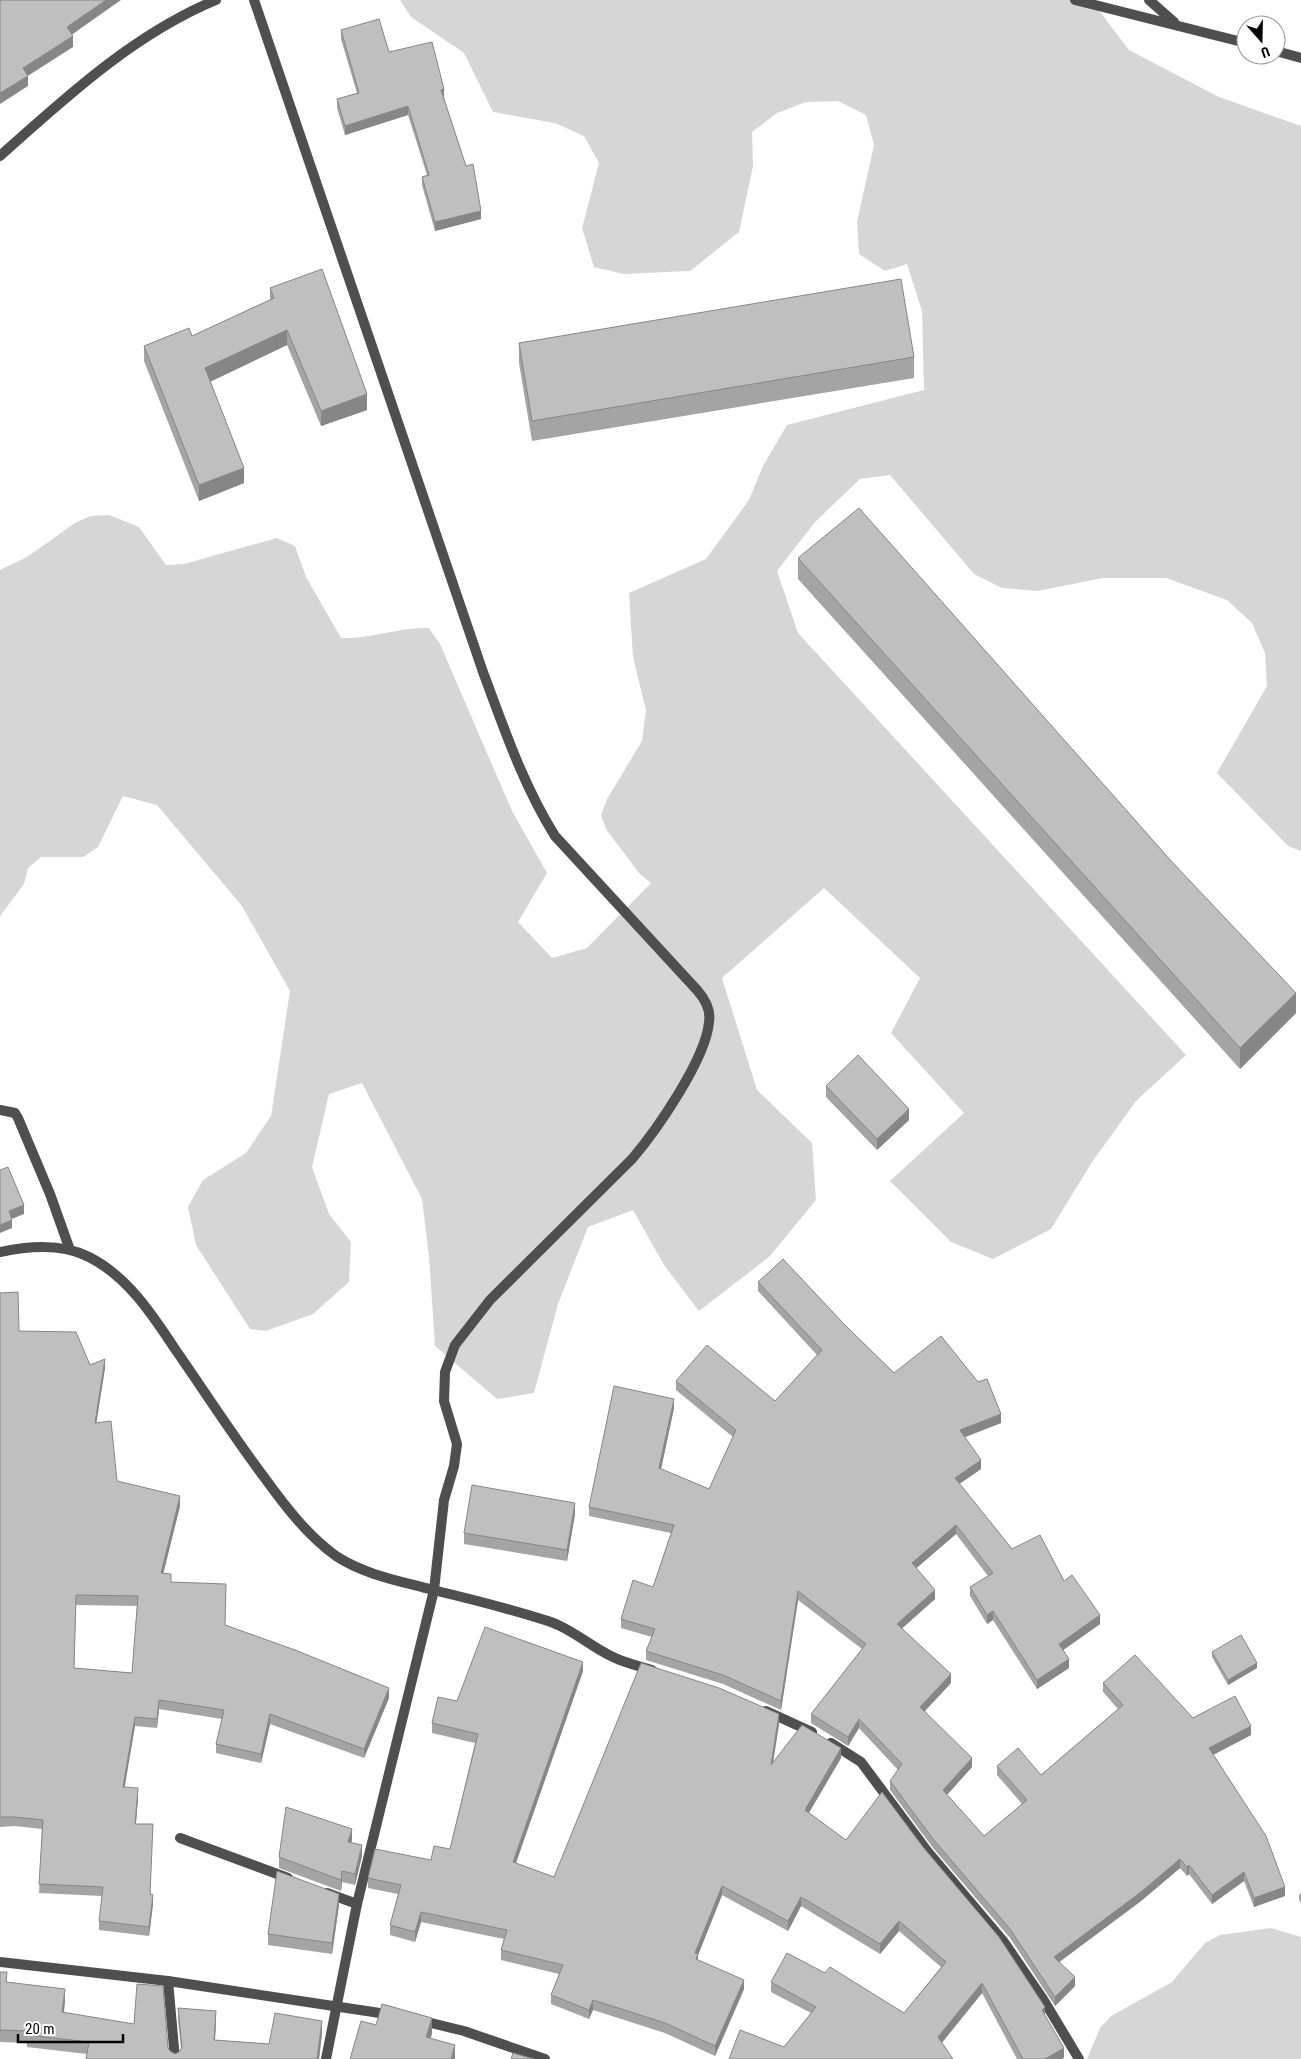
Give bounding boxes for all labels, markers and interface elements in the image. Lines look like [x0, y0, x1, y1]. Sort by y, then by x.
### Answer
north arrow [1236, 15, 1286, 65]
text: U [1259, 43, 1272, 61]
scale bar [18, 2012, 122, 2044]
text: 20 m [25, 2020, 55, 2038]

